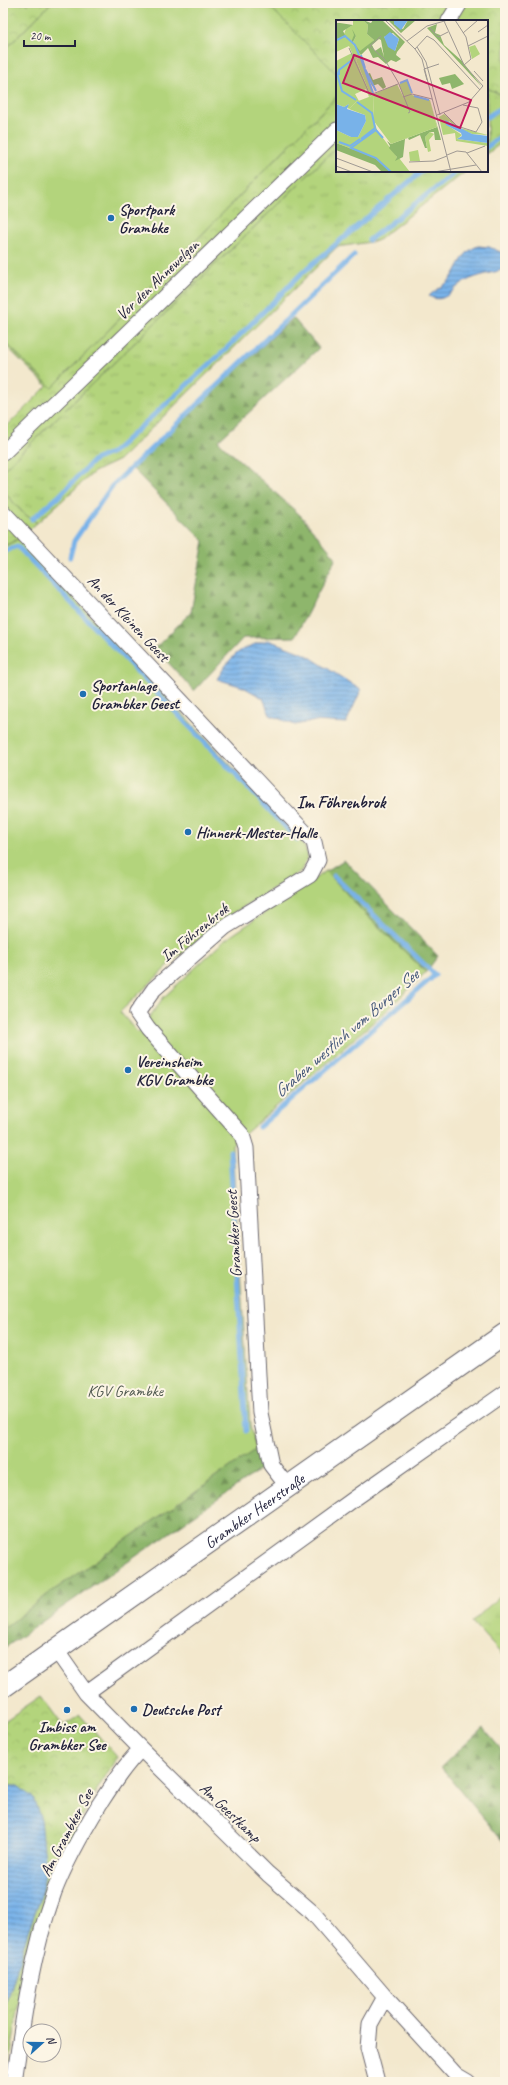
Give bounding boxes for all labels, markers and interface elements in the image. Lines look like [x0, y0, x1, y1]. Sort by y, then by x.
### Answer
inset map [336, 20, 488, 172]
scale bar [24, 22, 75, 48]
text: 20 m [30, 28, 52, 44]
place label: Sportpark Grambke [119, 200, 176, 238]
marker: Sportpark Grambke [106, 213, 116, 223]
street label: Vor den Ahnewelgen [112, 235, 204, 324]
street label: An der Kleinen Geest [83, 571, 175, 668]
place label: Sportanlage Grambker Geest [91, 676, 181, 714]
marker: Sportanlage Grambker Geest [78, 689, 88, 699]
district label: Im Föhrenbrok [297, 792, 387, 813]
place label: Hinnerk-Mester-Halle [196, 823, 319, 843]
marker: Hinnerk-Mester-Halle [183, 827, 193, 837]
street label: Im Föhrenbrok [156, 898, 234, 966]
water label: Graben westlich vom Burger See [270, 963, 425, 1102]
place label: Vereinsheim KGV Grambke [136, 1052, 214, 1090]
marker: Vereinsheim KGV Grambke [123, 1065, 133, 1075]
street label: Grambker Geest [222, 1188, 246, 1278]
park label: KGV Grambke [87, 1381, 165, 1401]
street label: Grambker Heerstraße [201, 1468, 310, 1553]
place label: Deutsche Post [142, 1700, 223, 1720]
marker: Deutsche Post [129, 1704, 139, 1714]
marker: Imbiss am Grambker See [62, 1705, 72, 1715]
place label: Imbiss am Grambker See [28, 1717, 107, 1755]
street label: Am Geestkamp [195, 1778, 266, 1848]
street label: Am Grambker See [35, 1784, 99, 1880]
north arrow [22, 2023, 62, 2063]
text: N [44, 2034, 60, 2047]

